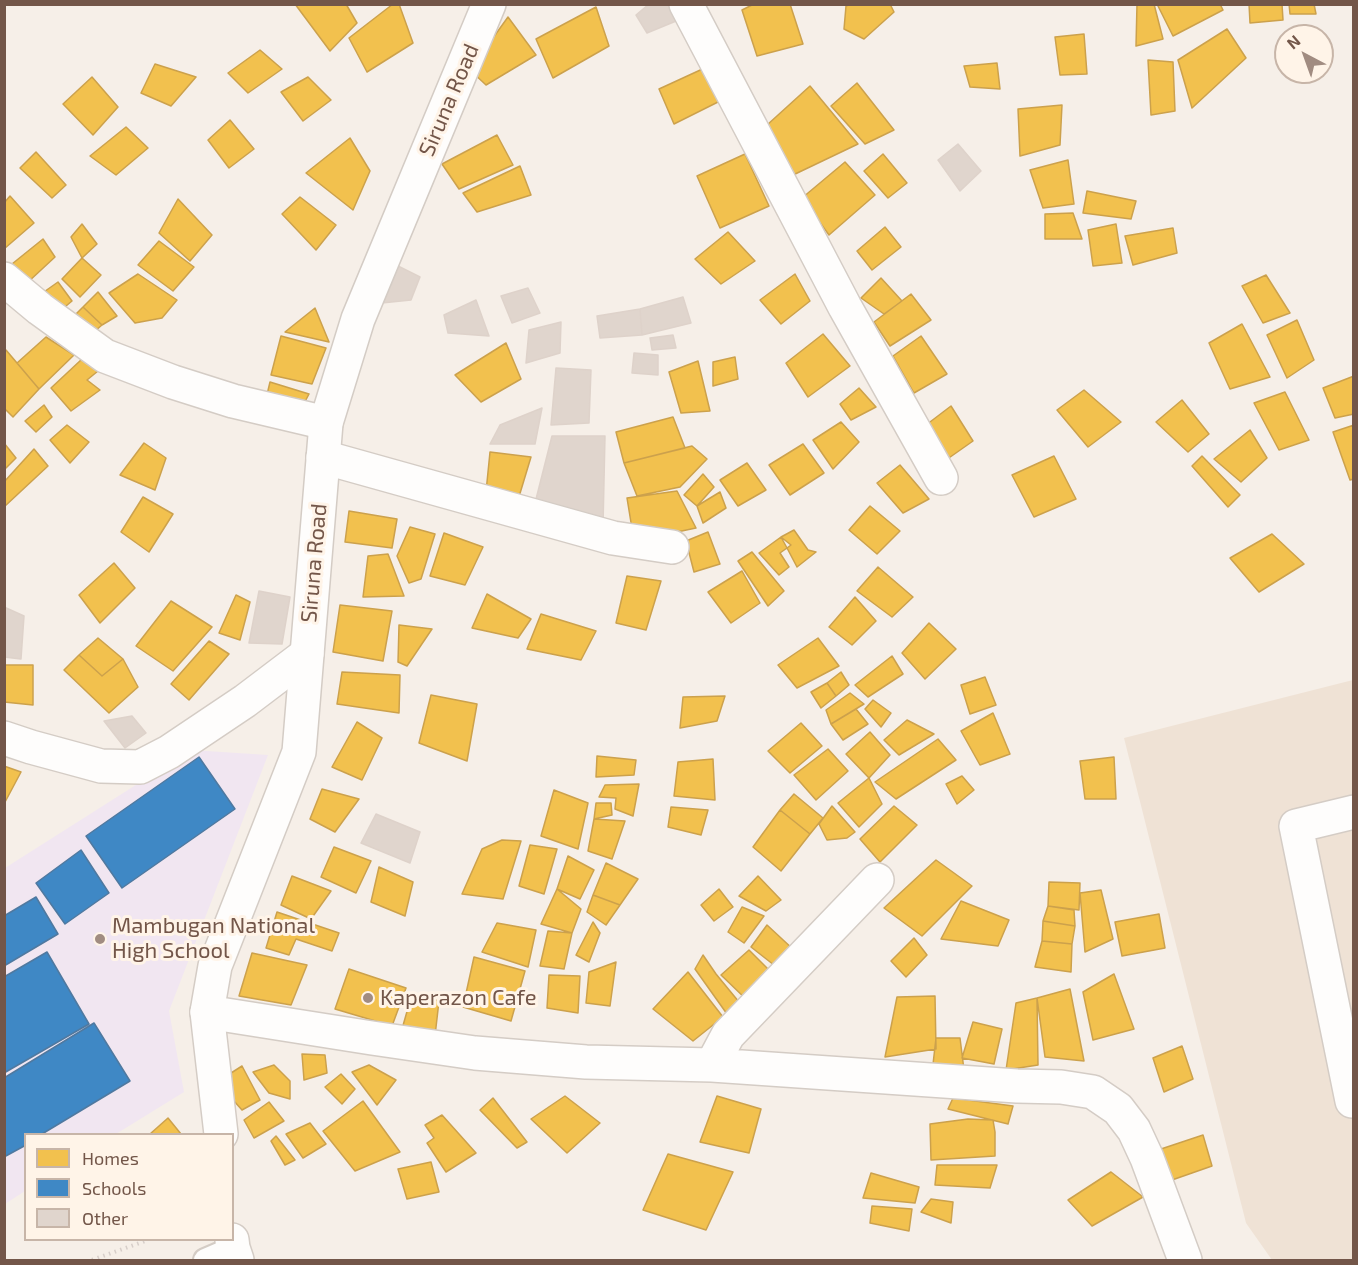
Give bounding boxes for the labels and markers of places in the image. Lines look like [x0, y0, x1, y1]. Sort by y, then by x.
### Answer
place label: Mambugan National High School [112, 913, 315, 964]
marker: Mambugan National High School [93, 932, 107, 946]
place label: Kaperazon Cafe [380, 985, 537, 1011]
marker: Kaperazon Cafe [361, 991, 375, 1005]

